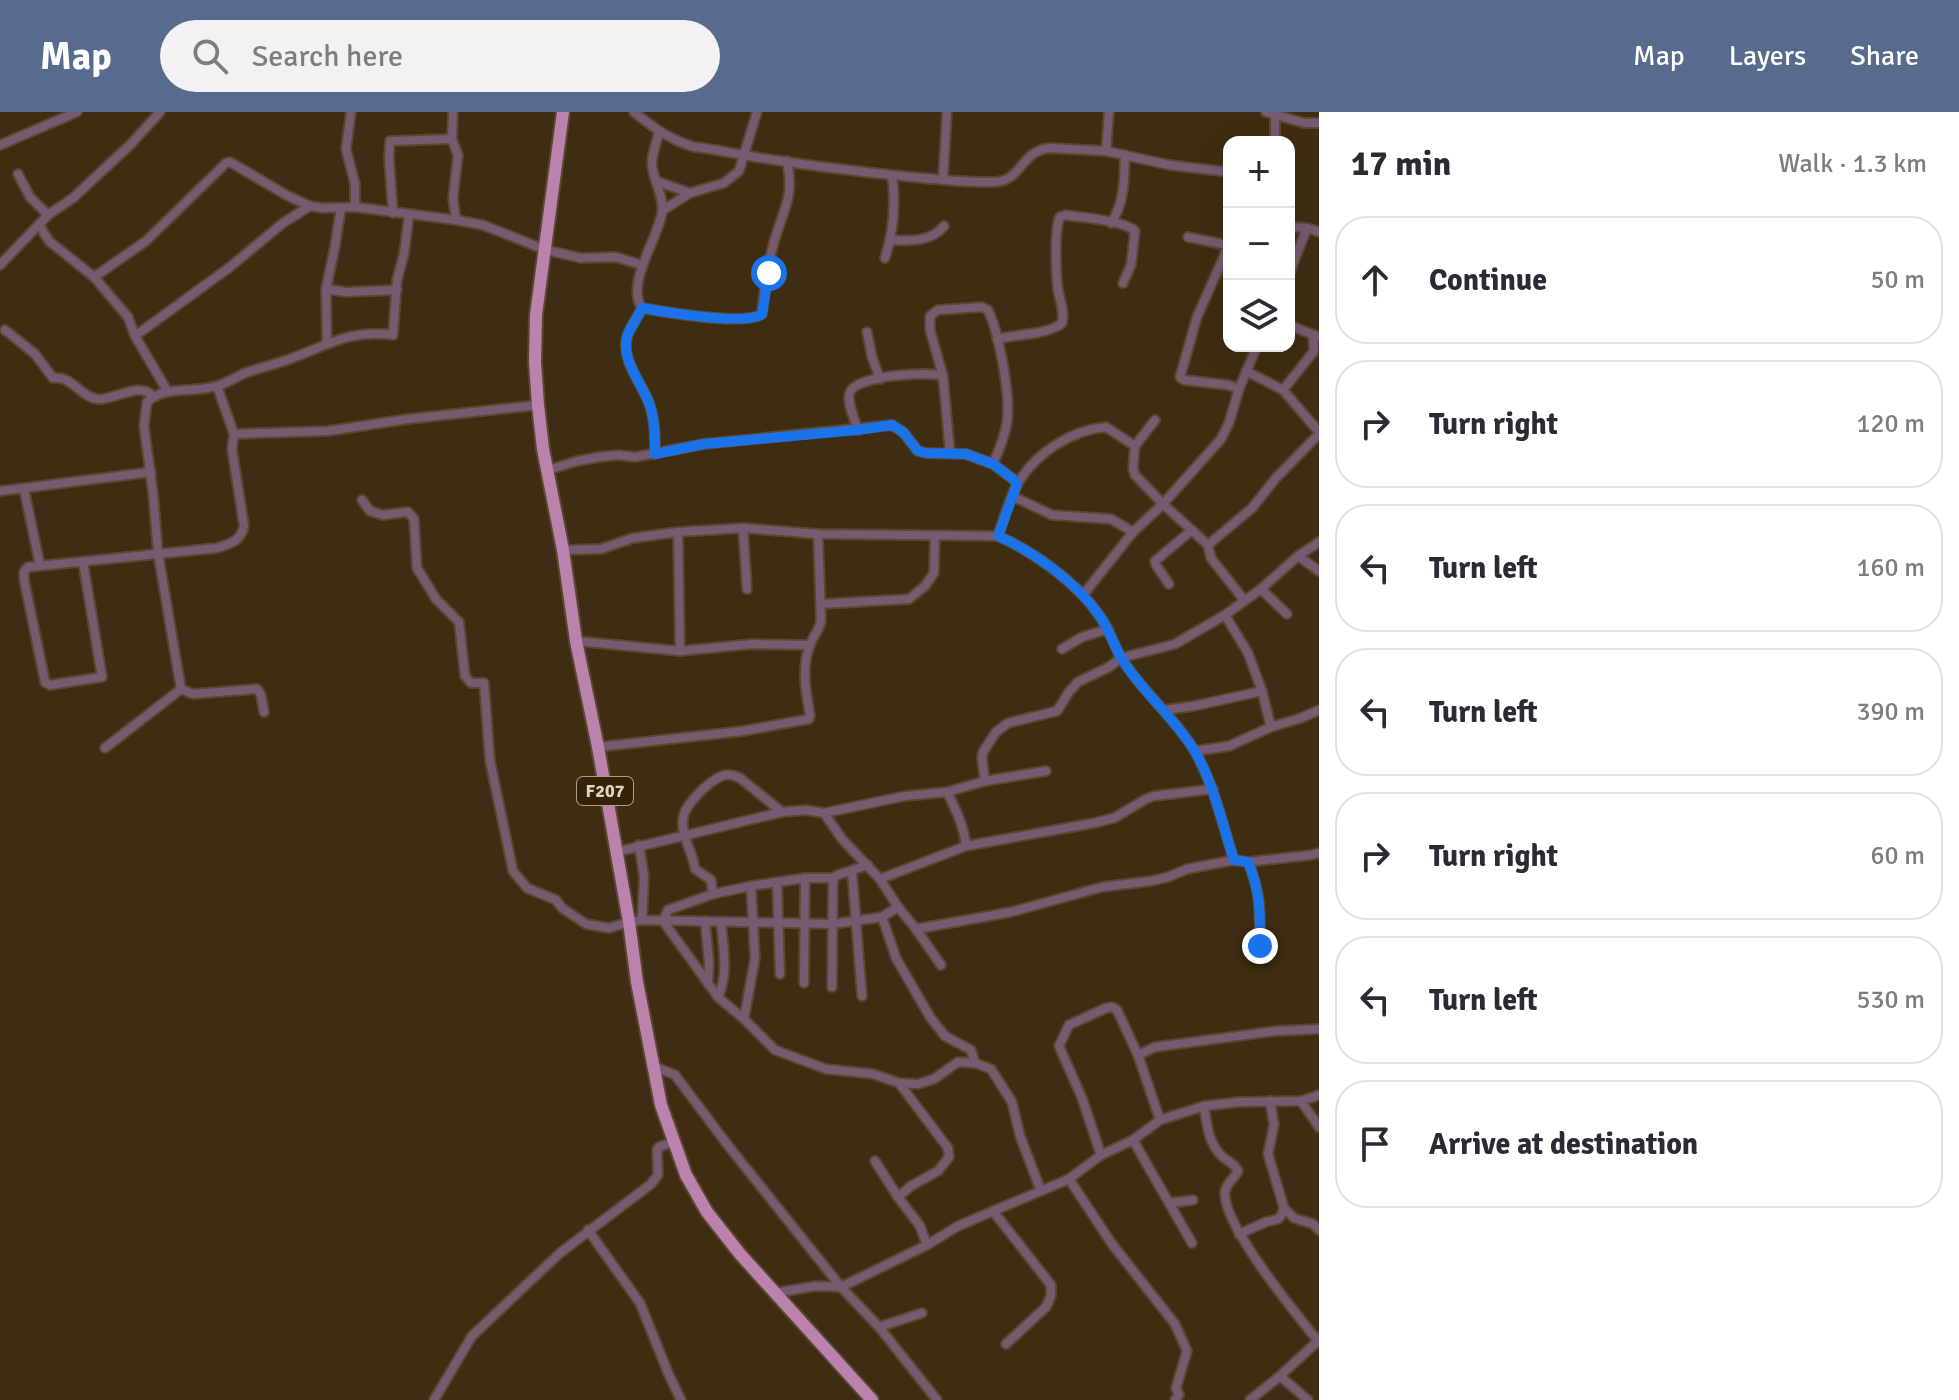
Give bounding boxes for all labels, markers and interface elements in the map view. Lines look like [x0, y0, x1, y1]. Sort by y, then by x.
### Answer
search box [160, 20, 720, 92]
text: Map [40, 33, 112, 80]
icon: search [188, 34, 232, 78]
text: Search here [252, 38, 403, 75]
text: Map [1633, 39, 1685, 73]
text: Layers [1729, 39, 1806, 73]
text: Share [1850, 39, 1919, 73]
map controls [1223, 136, 1295, 352]
button: + [1223, 136, 1295, 208]
text: 17 min [1351, 143, 1451, 185]
text: Walk · 1.3 km [1778, 148, 1927, 180]
button: − [1223, 208, 1295, 280]
route start [751, 255, 787, 291]
icon: ahead [1353, 258, 1397, 302]
text: Continue [1429, 262, 1547, 299]
text: 50 m [1870, 264, 1925, 296]
button: layers [1223, 280, 1295, 352]
icon: right [1353, 402, 1397, 446]
text: Turn right [1429, 406, 1558, 443]
text: 120 m [1856, 408, 1925, 440]
icon: left [1353, 546, 1397, 590]
text: Turn left [1429, 550, 1538, 587]
text: 160 m [1856, 552, 1925, 584]
icon: left [1353, 690, 1397, 734]
text: Turn left [1429, 694, 1538, 731]
text: 390 m [1856, 696, 1925, 728]
road number: F207 [577, 777, 633, 805]
icon: right [1353, 834, 1397, 878]
text: Turn right [1429, 838, 1558, 875]
text: 60 m [1870, 840, 1925, 872]
route end [1242, 928, 1278, 964]
icon: left [1353, 978, 1397, 1022]
text: Turn left [1429, 982, 1538, 1019]
text: 530 m [1856, 984, 1925, 1016]
icon: arrive [1353, 1122, 1397, 1166]
text: Arrive at destination [1429, 1126, 1698, 1163]

